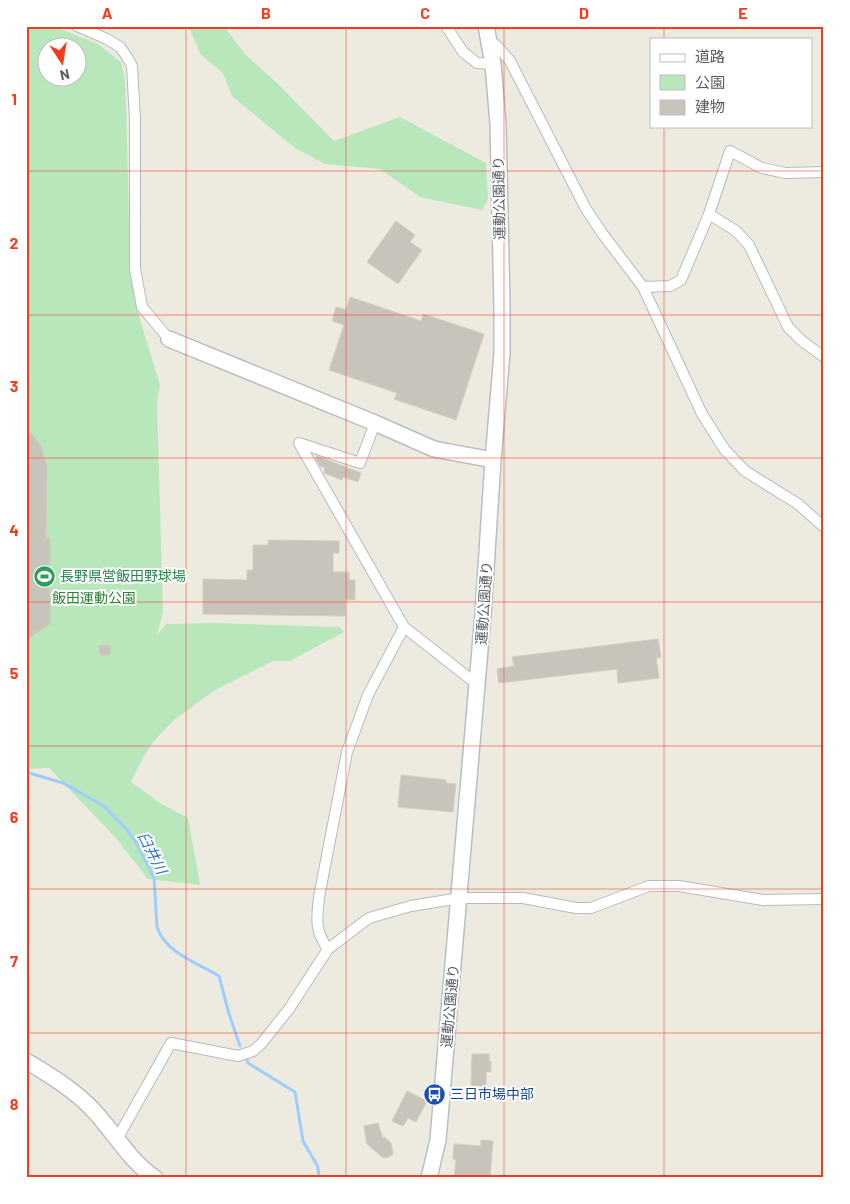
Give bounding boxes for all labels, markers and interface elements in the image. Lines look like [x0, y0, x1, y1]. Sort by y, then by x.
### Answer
text: A [102, 3, 113, 22]
text: B [261, 3, 271, 22]
text: C [420, 3, 430, 22]
text: D [579, 3, 589, 22]
text: E [738, 3, 748, 22]
north arrow [38, 38, 88, 88]
legend [650, 38, 812, 128]
text: 道路 [695, 47, 725, 65]
text: N [58, 66, 71, 84]
text: 公園 [695, 73, 725, 91]
text: 1 [11, 89, 17, 108]
text: 建物 [695, 97, 725, 115]
street label: 運動公園通り [489, 156, 508, 240]
text: 2 [10, 233, 19, 252]
text: 3 [10, 376, 18, 395]
text: 4 [9, 520, 19, 539]
street label: 運動公園通り [472, 560, 495, 645]
sports icon: 長野県営飯田野球場 [32, 564, 56, 588]
place label: 長野県営飯田野球場 [60, 567, 186, 584]
park label: 飯田運動公園 [52, 589, 136, 606]
text: 5 [10, 663, 19, 682]
text: 6 [10, 807, 19, 826]
water label: 臼井川 [135, 828, 172, 878]
text: 7 [10, 951, 18, 970]
street label: 運動公園通り [437, 963, 462, 1049]
bus stop icon: 三日市場中部 [422, 1082, 446, 1106]
place label: 三日市場中部 [450, 1085, 534, 1102]
text: 8 [10, 1094, 19, 1113]

